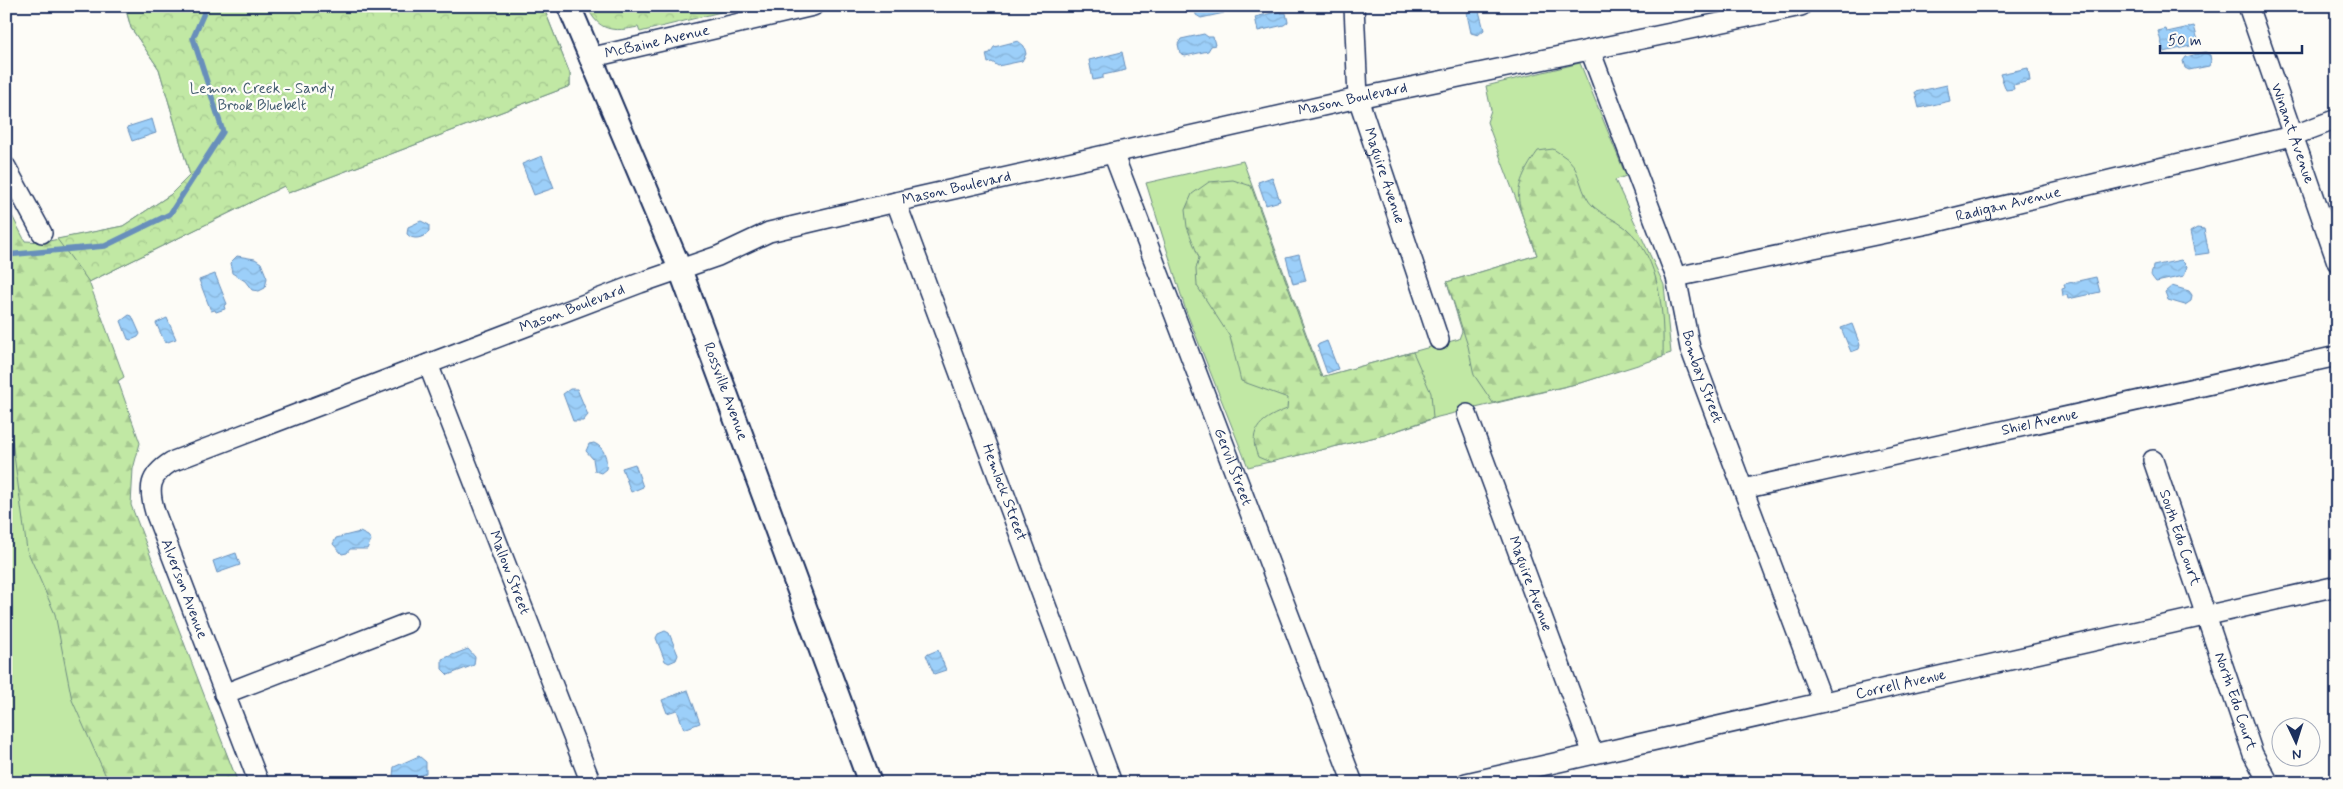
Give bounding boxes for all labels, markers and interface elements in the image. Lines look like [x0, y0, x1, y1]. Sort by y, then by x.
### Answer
street label: McBaine Avenue [603, 20, 712, 64]
scale bar [2160, 22, 2303, 54]
text: 50 m [2168, 31, 2202, 51]
street label: Mason Boulevard [1296, 78, 1409, 121]
park label: Lemon Creek - Sandy Brook Bluebelt [190, 79, 334, 116]
street label: Winant Avenue [2266, 81, 2319, 186]
street label: Maguire Avenue [1359, 125, 1409, 227]
street label: Mason Boulevard [900, 166, 1013, 210]
street label: Radigan Avenue [1954, 182, 2063, 227]
street label: Mason Boulevard [517, 280, 628, 338]
street label: Bombay Street [1677, 329, 1727, 426]
street label: Rossville Avenue [698, 340, 753, 443]
street label: Shiel Avenue [1999, 404, 2080, 441]
street label: Gervil Street [1209, 425, 1257, 509]
street label: Hemlock Street [977, 441, 1031, 544]
street label: South Edo Court [2154, 487, 2205, 588]
street label: Mallow Street [484, 528, 535, 618]
street label: Maguire Avenue [1503, 533, 1557, 634]
street label: Alverson Avenue [156, 536, 212, 642]
street label: North Edo Court [2209, 650, 2261, 753]
street label: Correll Avenue [1854, 665, 1948, 704]
north arrow [2270, 716, 2320, 766]
text: N [2292, 745, 2302, 763]

